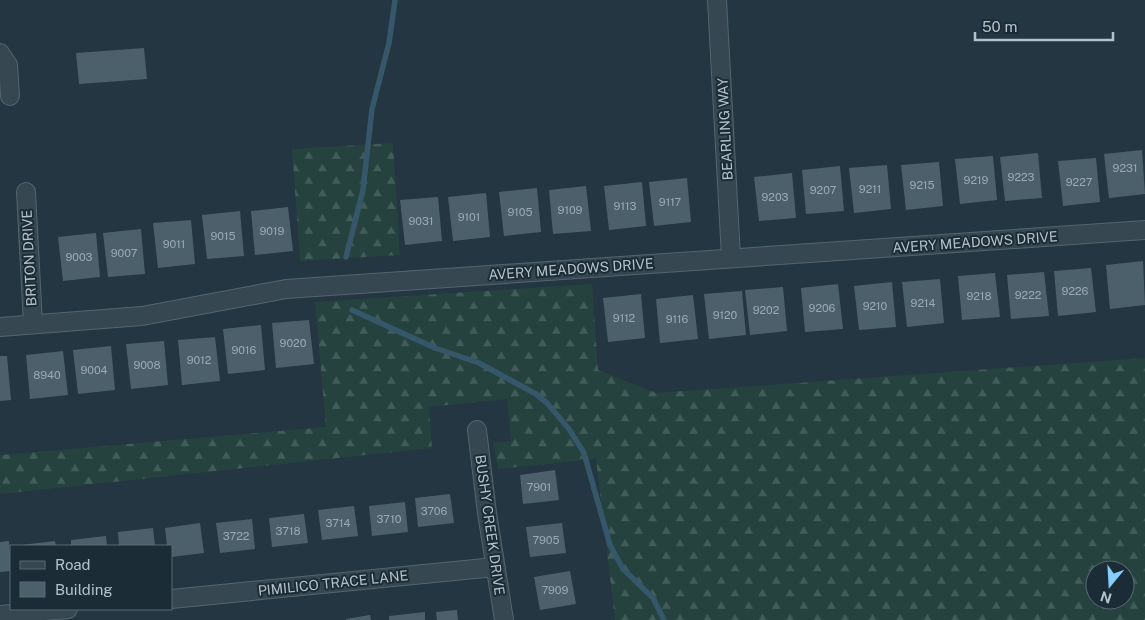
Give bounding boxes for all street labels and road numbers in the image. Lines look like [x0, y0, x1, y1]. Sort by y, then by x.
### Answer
street label: BEARLING WAY [714, 77, 736, 181]
street label: BRITON DRIVE [18, 209, 40, 307]
street label: AVERY MEADOWS DRIVE [892, 228, 1058, 256]
street label: AVERY MEADOWS DRIVE [488, 255, 654, 283]
street label: BUSHY CREEK DRIVE [472, 454, 508, 596]
street label: PIMILICO TRACE LANE [257, 567, 409, 599]

